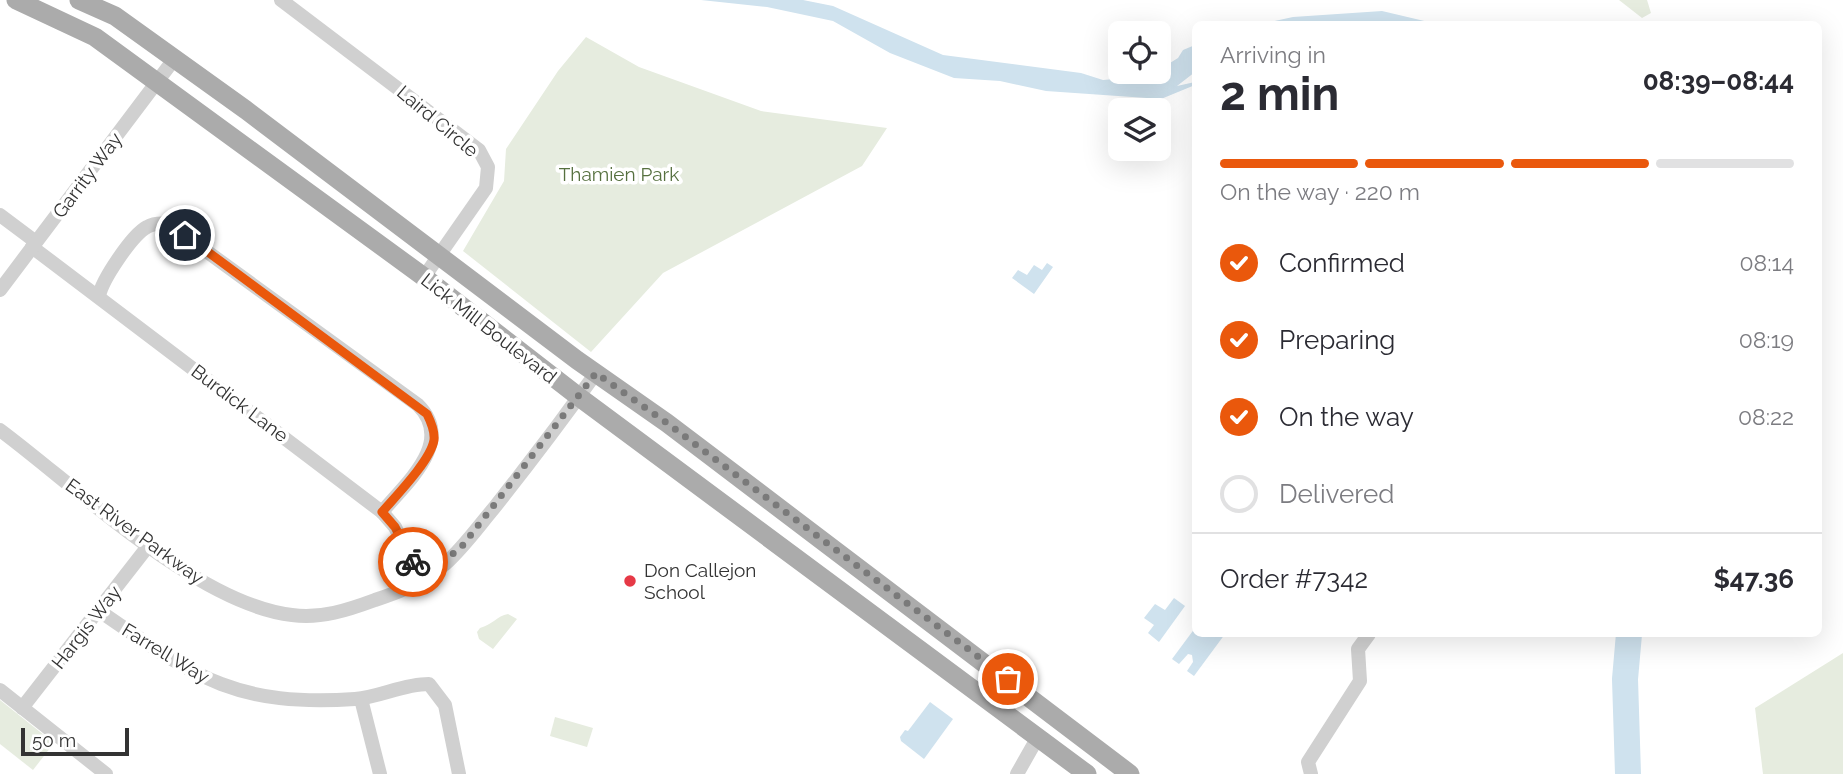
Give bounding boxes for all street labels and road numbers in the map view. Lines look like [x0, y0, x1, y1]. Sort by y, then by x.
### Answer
street label: Laird Circle [393, 81, 483, 161]
street label: Garrity Way [48, 128, 126, 222]
street label: Lick Mill Boulevard [417, 268, 561, 388]
street label: Burdick Lane [187, 360, 293, 446]
street label: East River Parkway [62, 474, 208, 588]
street label: Hargis Way [47, 581, 125, 673]
street label: Farrell Way [118, 618, 214, 688]

